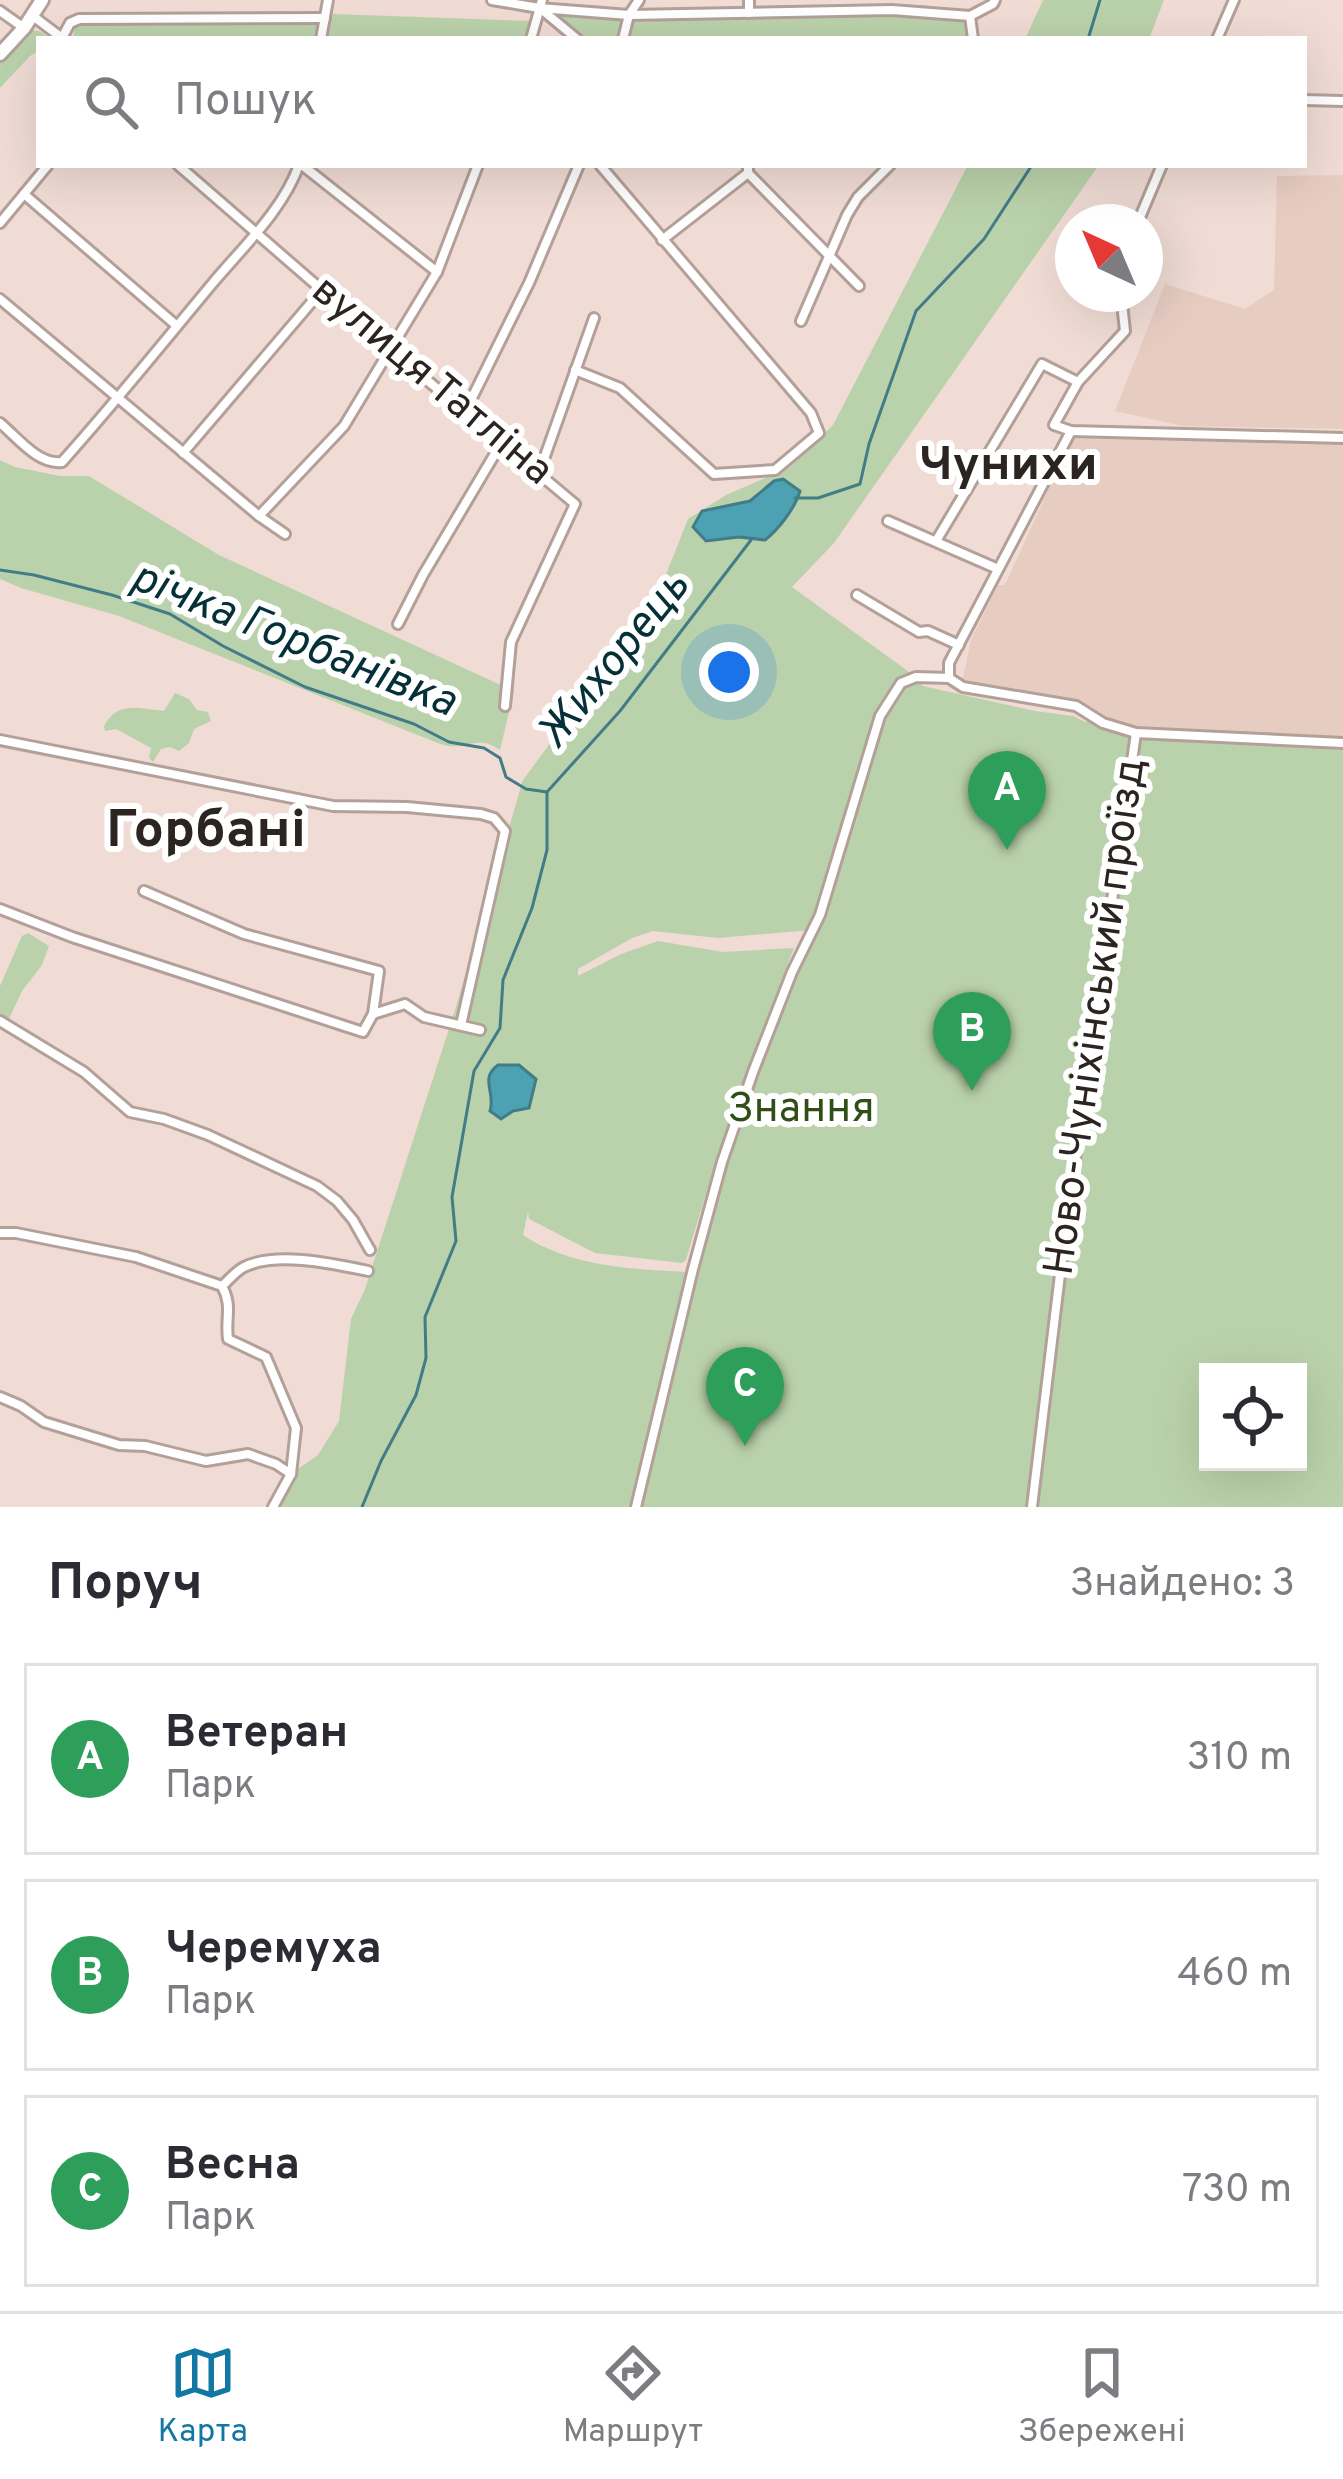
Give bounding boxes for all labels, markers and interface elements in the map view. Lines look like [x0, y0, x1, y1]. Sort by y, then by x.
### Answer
search box [36, 36, 1307, 168]
icon: search [78, 69, 144, 135]
text: Пошук [174, 74, 317, 131]
north arrow [1055, 204, 1163, 312]
street label: вулиця Татліна [299, 266, 563, 498]
district label: Чунихи [918, 437, 1098, 497]
water label: річка Горбанівка [122, 550, 465, 733]
water label: Жихорець [526, 560, 704, 762]
your location [699, 642, 759, 702]
pin: A [968, 751, 1046, 850]
street label: Ново-Чуніхінський проїзд [1034, 755, 1160, 1279]
district label: Горбані [106, 798, 306, 867]
pin: B [933, 992, 1011, 1091]
park label: Знання [727, 1084, 875, 1137]
pin: C [706, 1347, 784, 1446]
map controls [1199, 1363, 1307, 1471]
button: locate [1199, 1363, 1307, 1471]
text: Поруч [48, 1553, 203, 1618]
text: Знайдено: 3 [1070, 1561, 1295, 1610]
text: Ветеран [165, 1706, 348, 1763]
text: A [76, 1735, 104, 1784]
text: 310 m [1187, 1735, 1292, 1784]
text: Парк [165, 1763, 256, 1812]
text: Черемуха [165, 1922, 382, 1979]
text: B [77, 1951, 103, 2000]
text: 460 m [1177, 1951, 1292, 2000]
text: Парк [165, 1979, 256, 2028]
text: Весна [165, 2138, 300, 2195]
text: C [78, 2167, 102, 2216]
text: 730 m [1182, 2167, 1292, 2216]
text: Парк [165, 2195, 256, 2244]
tab: Карта [157, 2340, 248, 2454]
tab: Маршрут [563, 2340, 703, 2454]
tab: Збережені [1018, 2340, 1186, 2454]

